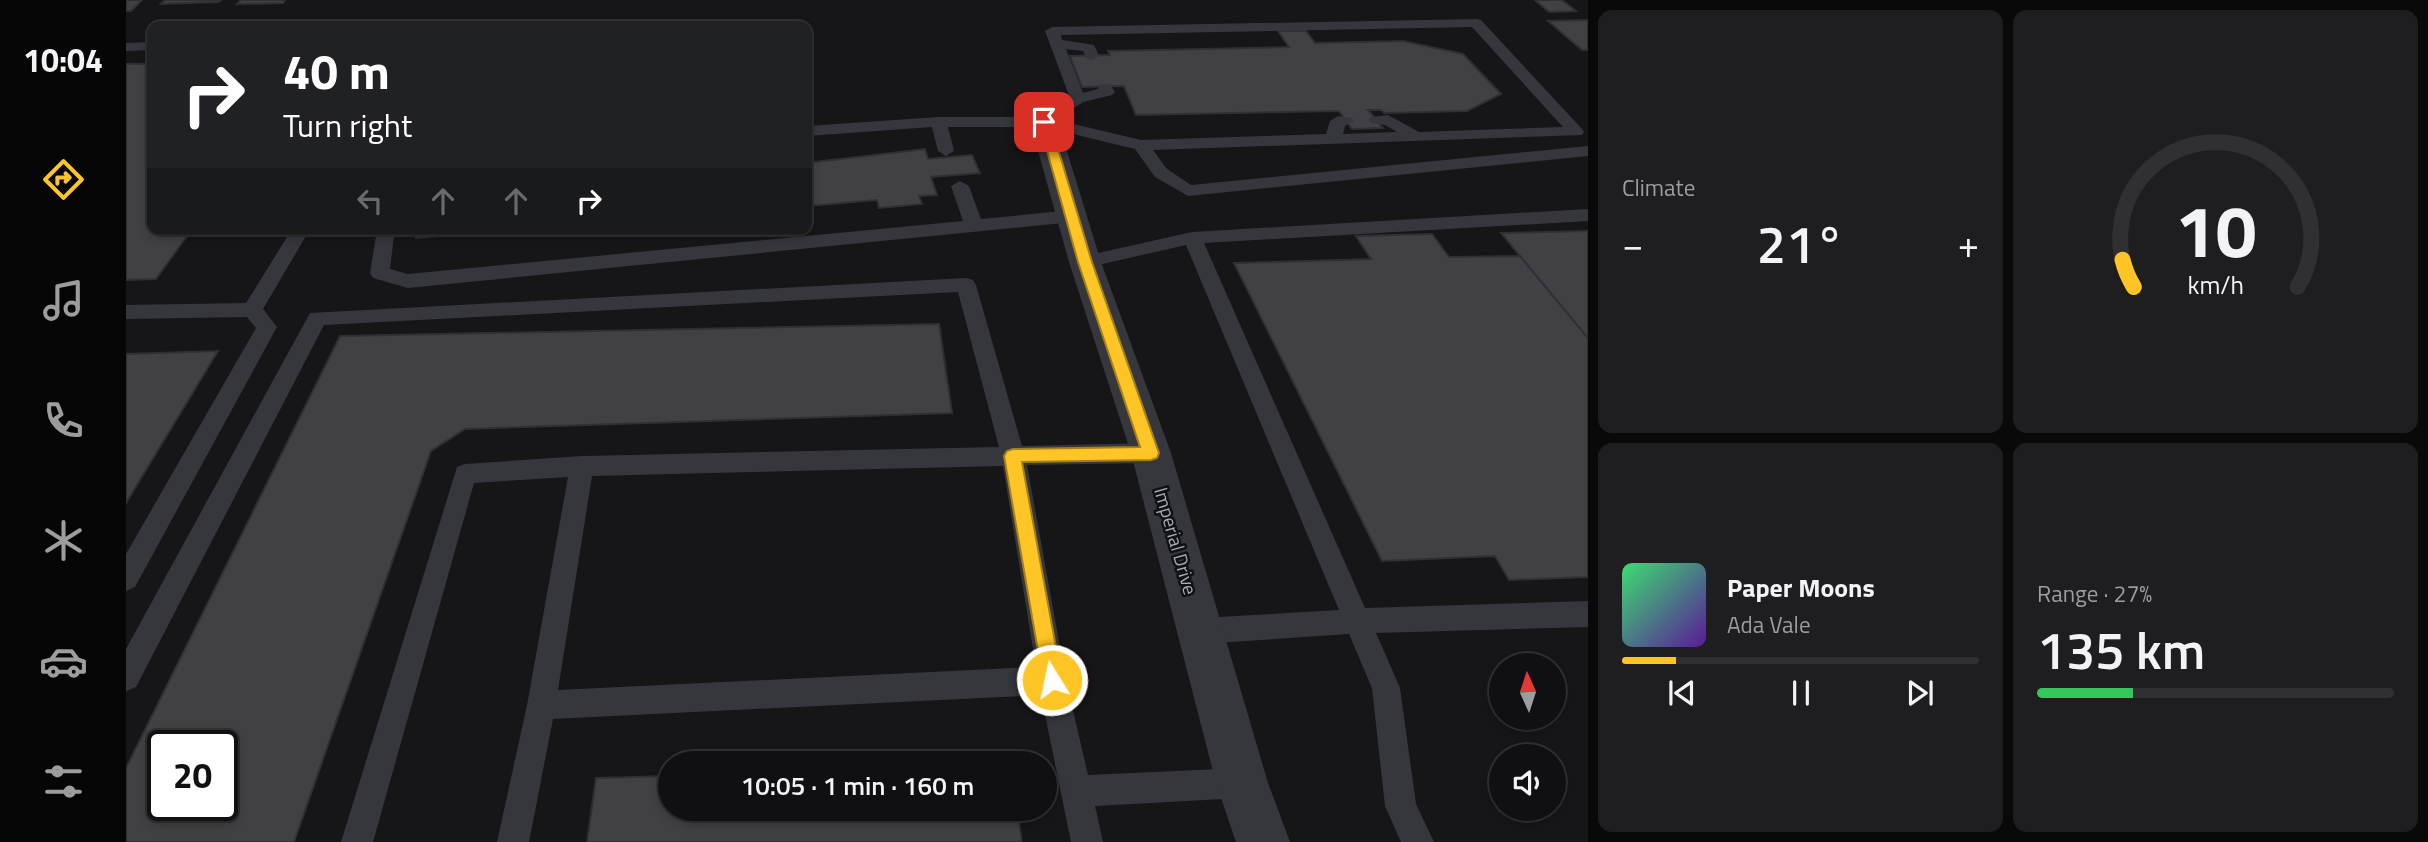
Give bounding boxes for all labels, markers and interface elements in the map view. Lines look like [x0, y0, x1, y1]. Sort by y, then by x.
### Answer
text: 40 m [283, 33, 390, 108]
text: 10:04 [23, 36, 103, 84]
icon: right [168, 49, 259, 140]
pin [1014, 92, 1074, 152]
text: Turn right [283, 101, 412, 149]
icon: arrive [1025, 103, 1063, 141]
icon: directions [39, 155, 88, 204]
text: Climate [1622, 170, 1695, 205]
text: 10 [2175, 176, 2256, 286]
icon: left [351, 182, 389, 220]
icon: ahead [424, 182, 462, 220]
icon: ahead [497, 182, 535, 220]
icon: right [570, 182, 608, 220]
text: 21° [1757, 204, 1844, 283]
text: − [1622, 215, 1643, 273]
text: + [1958, 215, 1979, 273]
text: km/h [2187, 266, 2244, 304]
icon: music [39, 276, 88, 325]
icon: phone [39, 396, 88, 445]
street label: Imperial Drive [1147, 484, 1206, 598]
icon: climate [39, 516, 88, 565]
text: Paper Moons [1727, 568, 1875, 607]
text: Range · 27% [2037, 576, 2152, 611]
text: Ada Vale [1727, 607, 1811, 642]
text: 135 km [2037, 610, 2205, 689]
icon: car [39, 637, 88, 686]
position arrow [1015, 643, 1089, 717]
north arrow [1489, 653, 1566, 730]
map controls [1489, 653, 1566, 821]
icon: previous [1663, 674, 1701, 712]
icon: pause [1782, 674, 1820, 712]
icon: next [1901, 674, 1939, 712]
speed limit sign: 20 [147, 730, 238, 821]
button: sound [1489, 744, 1566, 821]
icon: filters [39, 757, 88, 806]
text: 10:05 · 1 min · 160 m [741, 766, 974, 805]

